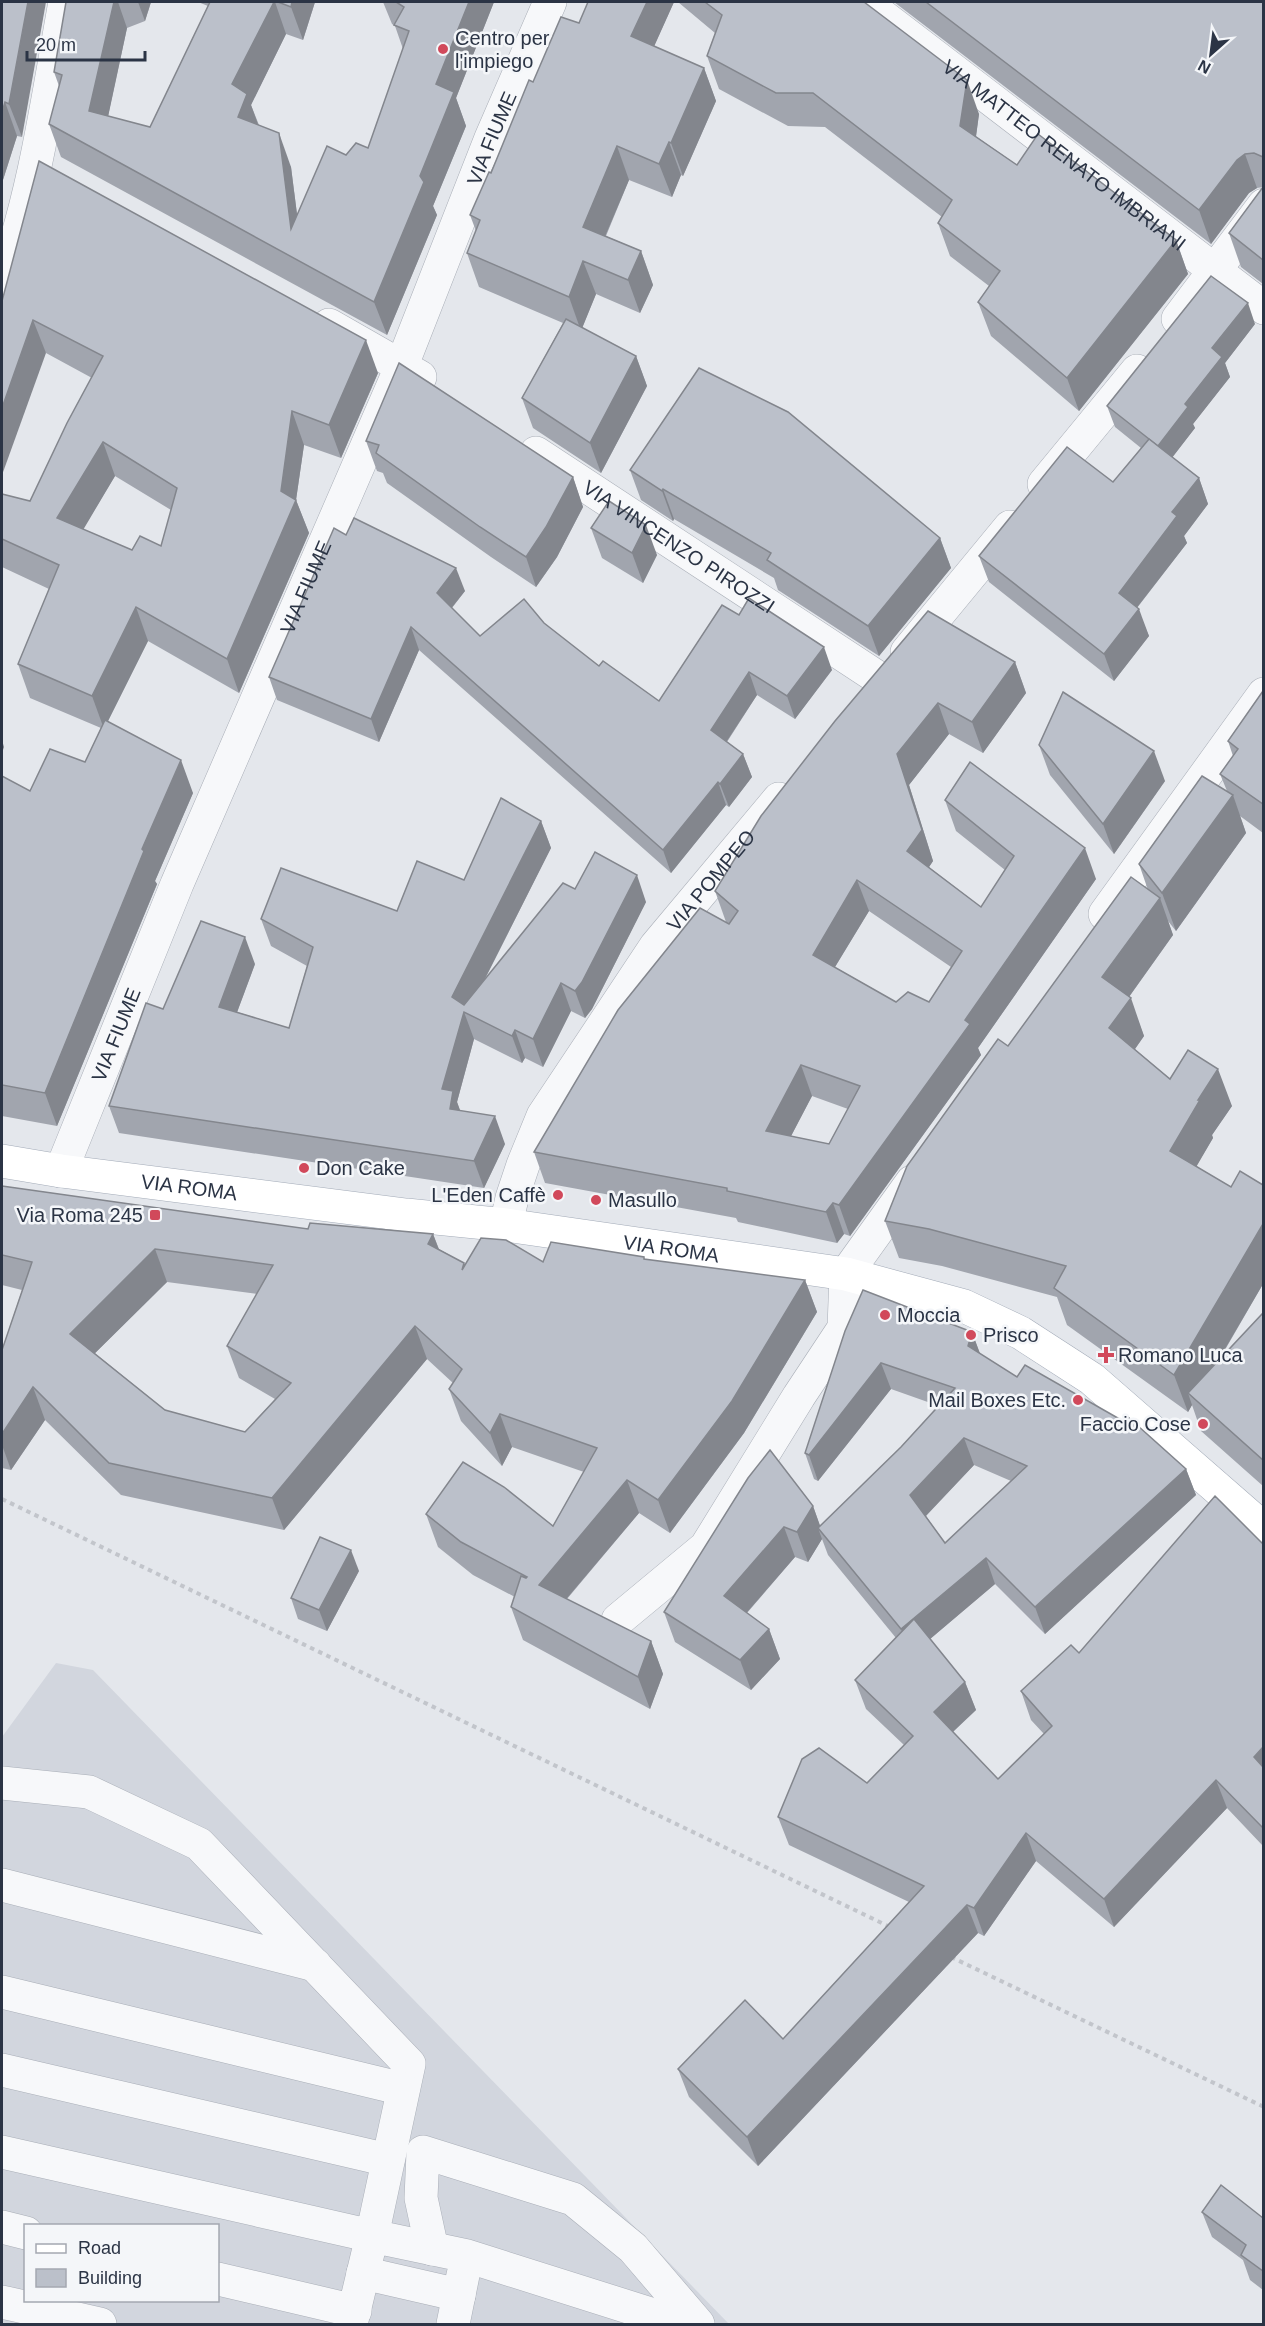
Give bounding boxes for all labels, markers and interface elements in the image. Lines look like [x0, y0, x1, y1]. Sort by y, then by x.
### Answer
scale bar [27, 24, 146, 62]
north arrow [1181, 24, 1241, 84]
place label: Centro per l'impiego [455, 27, 550, 72]
text: 20 m [36, 35, 76, 55]
marker: Centro per l'impiego [436, 42, 450, 56]
street label: VIA MATTEO RENATO IMBRIANI [938, 55, 1190, 255]
text: N [1195, 57, 1213, 77]
street label: VIA FIUME [463, 88, 521, 188]
street label: VIA VINCENZO PIROZZI [579, 476, 779, 618]
street label: VIA FIUME [276, 537, 335, 637]
street label: VIA POMPEO [662, 826, 759, 935]
street label: VIA FIUME [87, 985, 145, 1085]
place label: Don Cake [316, 1157, 405, 1179]
marker: Don Cake [297, 1161, 311, 1175]
street label: VIA ROMA [140, 1170, 239, 1204]
place label: L'Eden Caffè [431, 1184, 546, 1206]
marker: L'Eden Caffè [551, 1188, 565, 1202]
place label: Masullo [608, 1189, 677, 1211]
marker: Masullo [589, 1193, 603, 1207]
place label: Via Roma 245 [17, 1204, 143, 1226]
marker: Via Roma 245 [148, 1208, 162, 1222]
street label: VIA ROMA [622, 1231, 721, 1267]
place label: Moccia [897, 1304, 961, 1326]
marker: Moccia [878, 1308, 892, 1322]
place label: Prisco [983, 1324, 1039, 1346]
marker: Prisco [964, 1328, 978, 1342]
place label: Romano Luca [1118, 1344, 1243, 1366]
marker: Romano Luca [1099, 1348, 1113, 1362]
place label: Mail Boxes Etc. [928, 1389, 1066, 1411]
marker: Mail Boxes Etc. [1071, 1393, 1085, 1407]
place label: Faccio Cose [1080, 1413, 1191, 1435]
marker: Faccio Cose [1196, 1417, 1210, 1431]
legend [24, 2224, 219, 2302]
text: Road [78, 2238, 121, 2258]
text: Building [78, 2268, 142, 2288]

